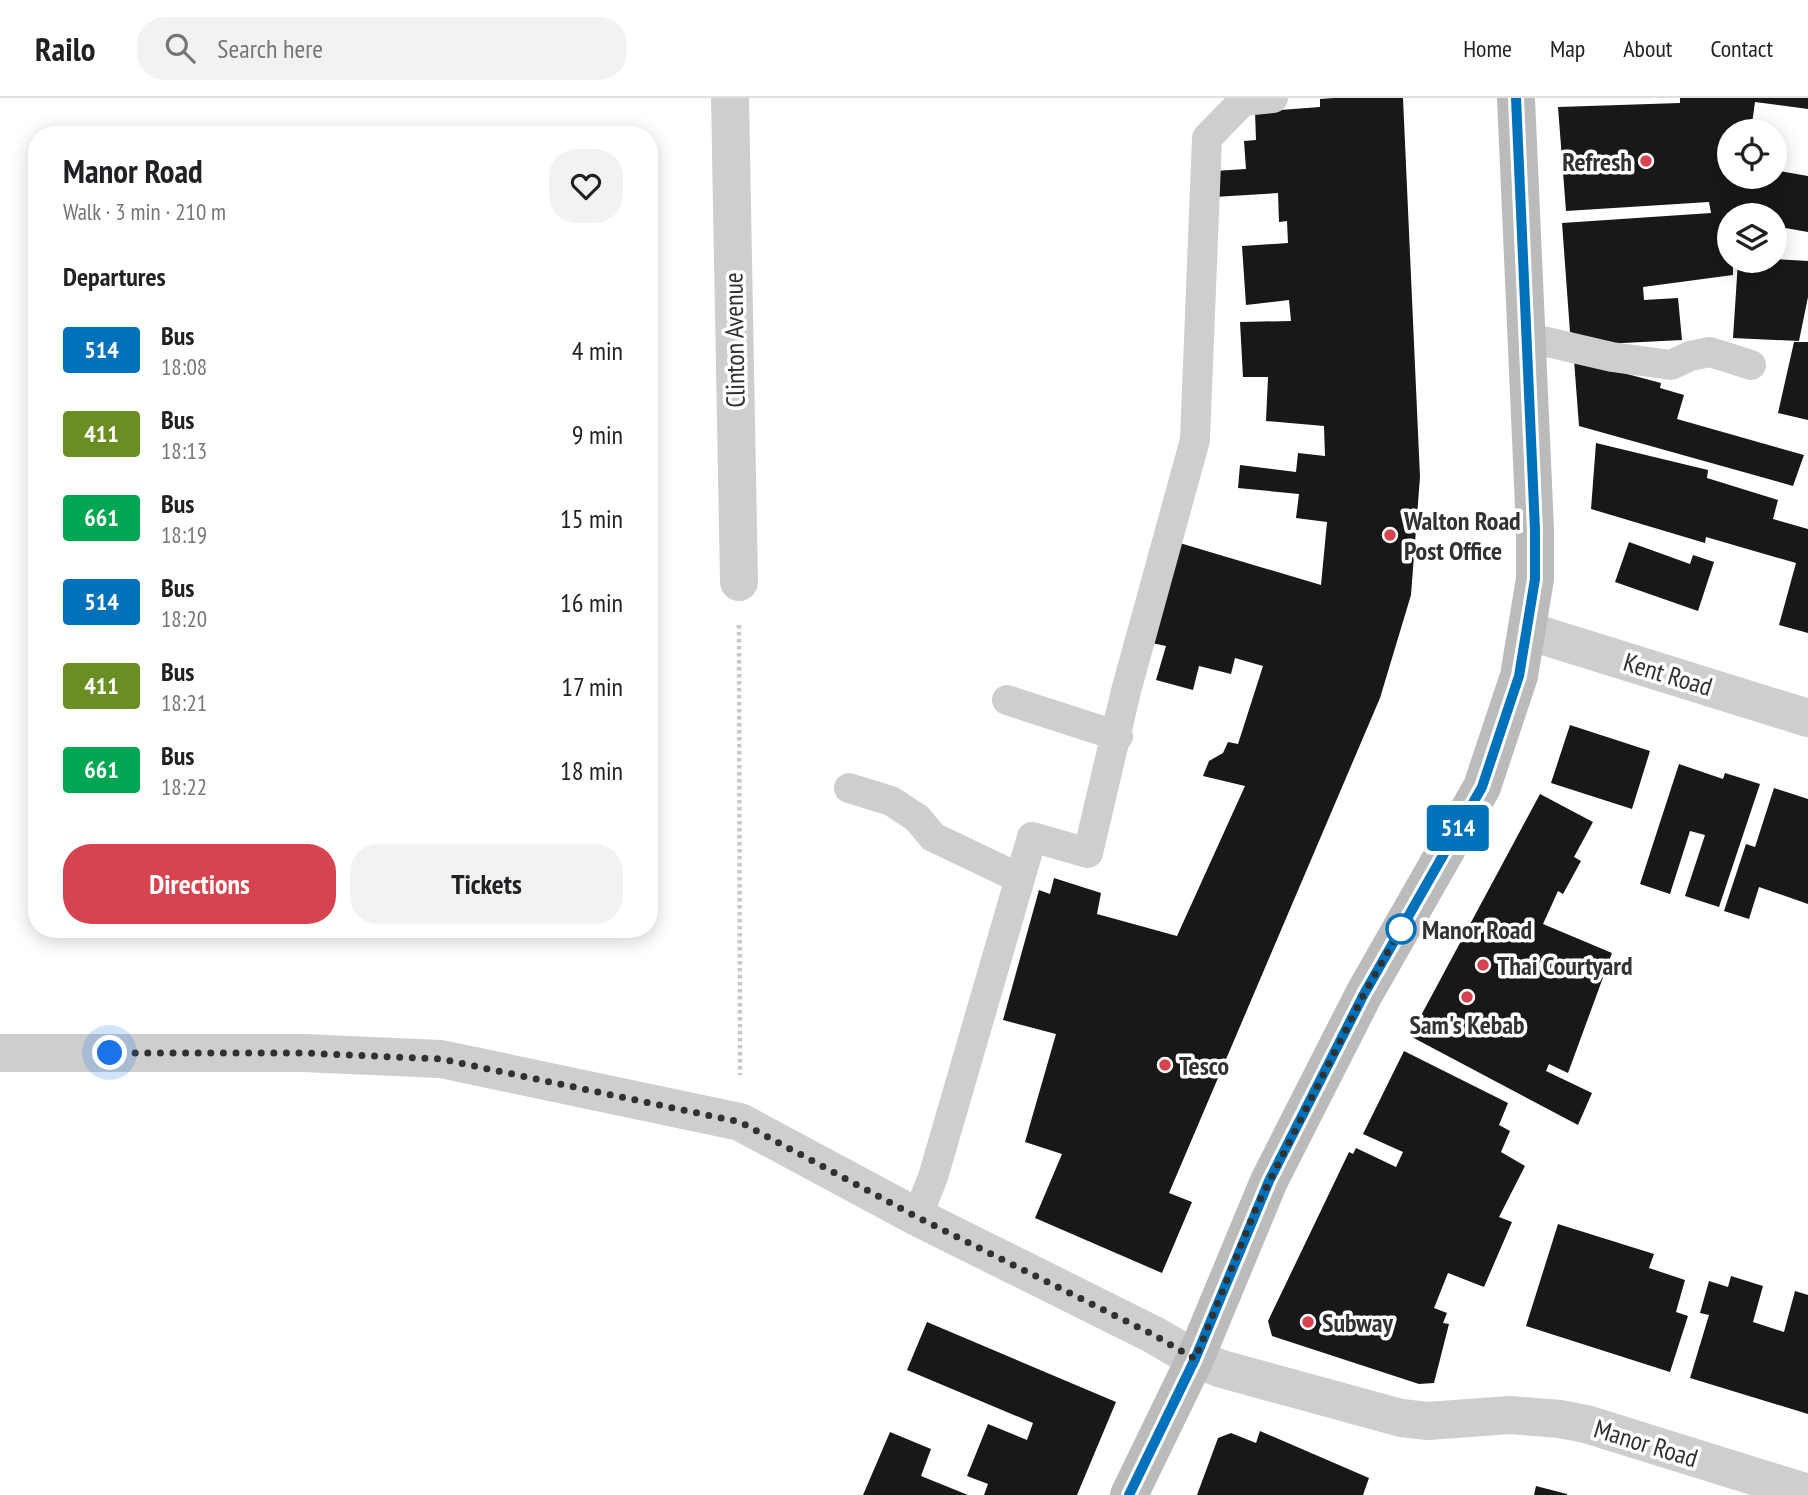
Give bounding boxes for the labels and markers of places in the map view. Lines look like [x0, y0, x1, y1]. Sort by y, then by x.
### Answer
place label: Refresh [1562, 145, 1632, 178]
marker: Refresh [1638, 153, 1654, 169]
place label: Walton Road Post Office [1403, 504, 1521, 567]
marker: Walton Road Post Office [1382, 527, 1398, 543]
place label: Manor Road [1422, 913, 1532, 946]
marker: Manor Road [1386, 914, 1416, 944]
place label: Thai Courtyard [1497, 949, 1633, 982]
marker: Thai Courtyard [1475, 957, 1491, 973]
marker: Sam's Kebab [1459, 989, 1475, 1005]
place label: Sam's Kebab [1409, 1008, 1525, 1041]
place label: Tesco [1179, 1049, 1229, 1082]
marker: Tesco [1157, 1057, 1173, 1073]
place label: Subway [1322, 1306, 1394, 1339]
marker: Subway [1300, 1314, 1316, 1330]

